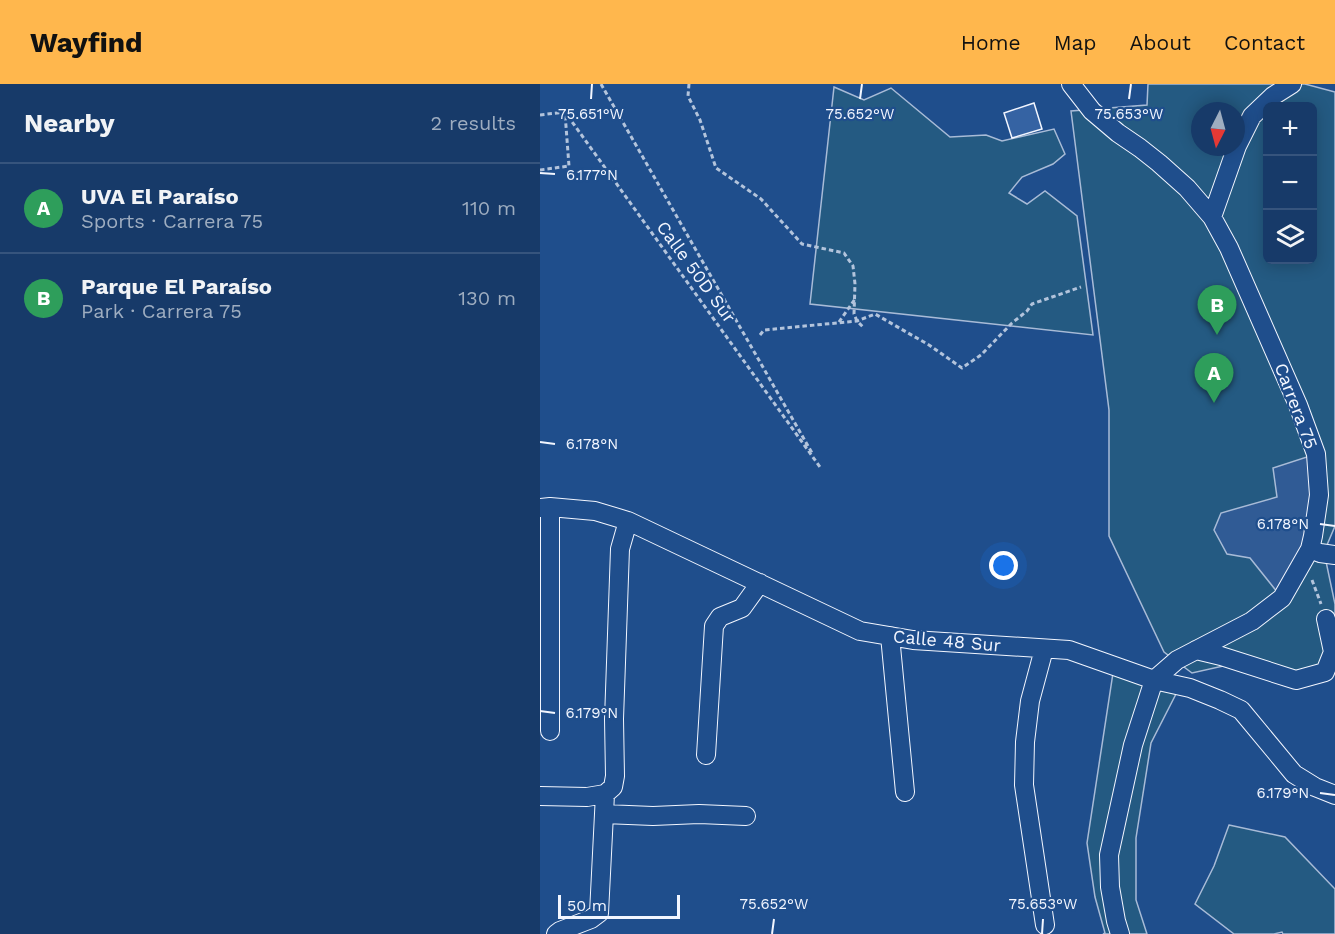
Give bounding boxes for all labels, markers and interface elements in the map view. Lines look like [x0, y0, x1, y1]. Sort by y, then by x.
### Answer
text: Wayfind [30, 26, 143, 59]
text: Home [961, 30, 1021, 55]
text: Map [1054, 30, 1097, 55]
text: About [1130, 30, 1191, 55]
text: Contact [1224, 30, 1305, 55]
north arrow [1191, 102, 1245, 156]
map controls [1263, 102, 1317, 264]
button: + [1263, 102, 1317, 156]
text: 75.651°W [558, 105, 624, 123]
text: 75.652°W [826, 105, 894, 123]
text: 75.653°W [1095, 105, 1163, 123]
text: Nearby [24, 108, 115, 138]
text: 2 results [431, 111, 516, 135]
button: − [1263, 156, 1317, 210]
text: 6.177°N [566, 166, 618, 184]
text: UVA El Paraíso [81, 184, 239, 209]
text: A [37, 196, 50, 220]
text: 110 m [462, 196, 516, 220]
text: Sports · Carrera 75 [81, 209, 263, 233]
button: layers [1263, 210, 1317, 264]
street label: Calle 50D Sur [652, 217, 740, 327]
text: Parque El Paraíso [81, 274, 272, 299]
text: B [37, 286, 50, 310]
text: 130 m [458, 286, 516, 310]
pin: B [1198, 286, 1236, 335]
text: Park · Carrera 75 [81, 299, 242, 323]
pin: A [1194, 354, 1234, 403]
street label: Carrera 75 [1271, 360, 1322, 452]
text: 6.178°N [566, 435, 618, 453]
text: 6.178°N [1257, 515, 1309, 533]
your location [989, 551, 1018, 580]
street label: Calle 48 Sur [892, 625, 1002, 656]
text: 6.179°N [566, 704, 618, 722]
text: 6.179°N [1257, 784, 1309, 802]
scale bar [558, 892, 680, 920]
text: 75.652°W [740, 895, 808, 913]
text: 75.653°W [1009, 895, 1077, 913]
text: 50 m [567, 896, 607, 915]

